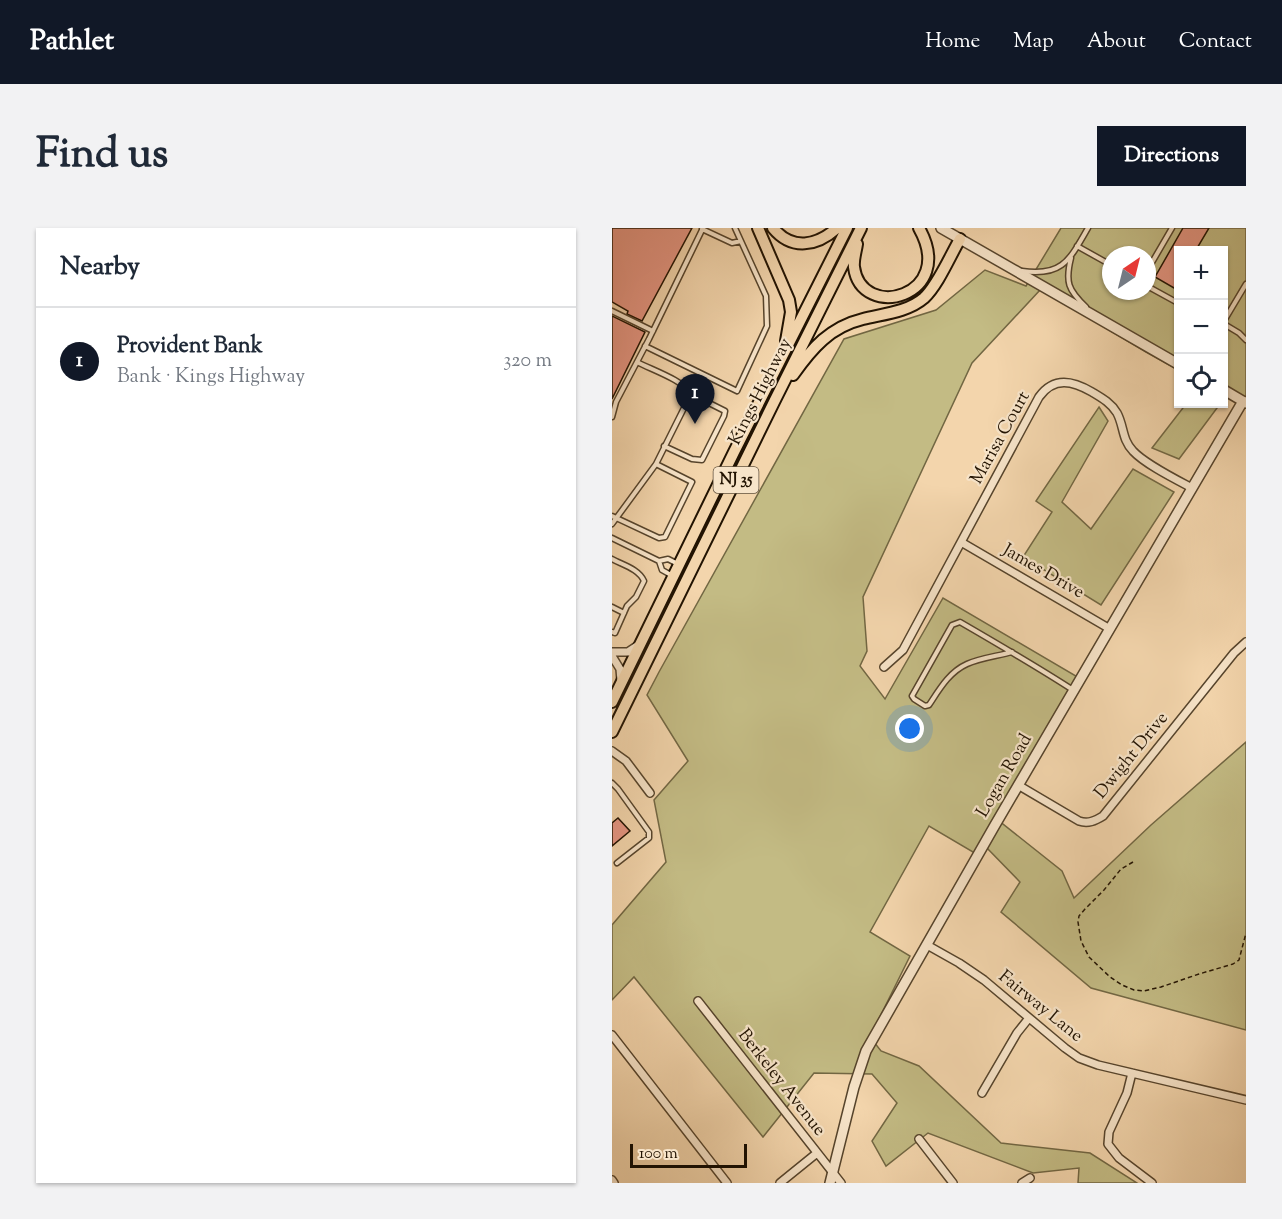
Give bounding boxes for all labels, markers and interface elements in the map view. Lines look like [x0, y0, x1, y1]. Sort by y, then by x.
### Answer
text: Pathlet [30, 22, 114, 62]
text: Home [925, 27, 980, 57]
text: Map [1013, 27, 1054, 57]
text: About [1087, 27, 1146, 57]
text: Contact [1179, 27, 1252, 57]
text: Find us [36, 126, 168, 186]
button: Directions [1097, 126, 1246, 186]
north arrow [1102, 246, 1156, 300]
map controls [1174, 246, 1228, 408]
button: + [1174, 246, 1228, 300]
text: Nearby [60, 249, 140, 286]
button: − [1174, 300, 1228, 354]
text: Provident Bank [117, 331, 263, 363]
street label: Kings Highway [723, 334, 799, 450]
text: 1 [76, 347, 83, 376]
text: 320 m [503, 347, 552, 376]
button: locate [1174, 354, 1228, 408]
text: Bank · Kings Highway [117, 363, 305, 392]
pin: 1 [676, 374, 715, 424]
street label: Marisa Court [965, 387, 1037, 489]
road number: NJ 35 [714, 467, 758, 493]
street label: James Drive [996, 538, 1089, 606]
street label: Dwight Drive [1089, 707, 1175, 805]
your location [895, 714, 924, 743]
street label: Logan Road [971, 729, 1039, 823]
street label: Fairway Lane [992, 965, 1088, 1049]
street label: Berkeley Avenue [731, 1024, 831, 1142]
scale bar [630, 1141, 747, 1168]
text: 100 m [639, 1143, 678, 1166]

